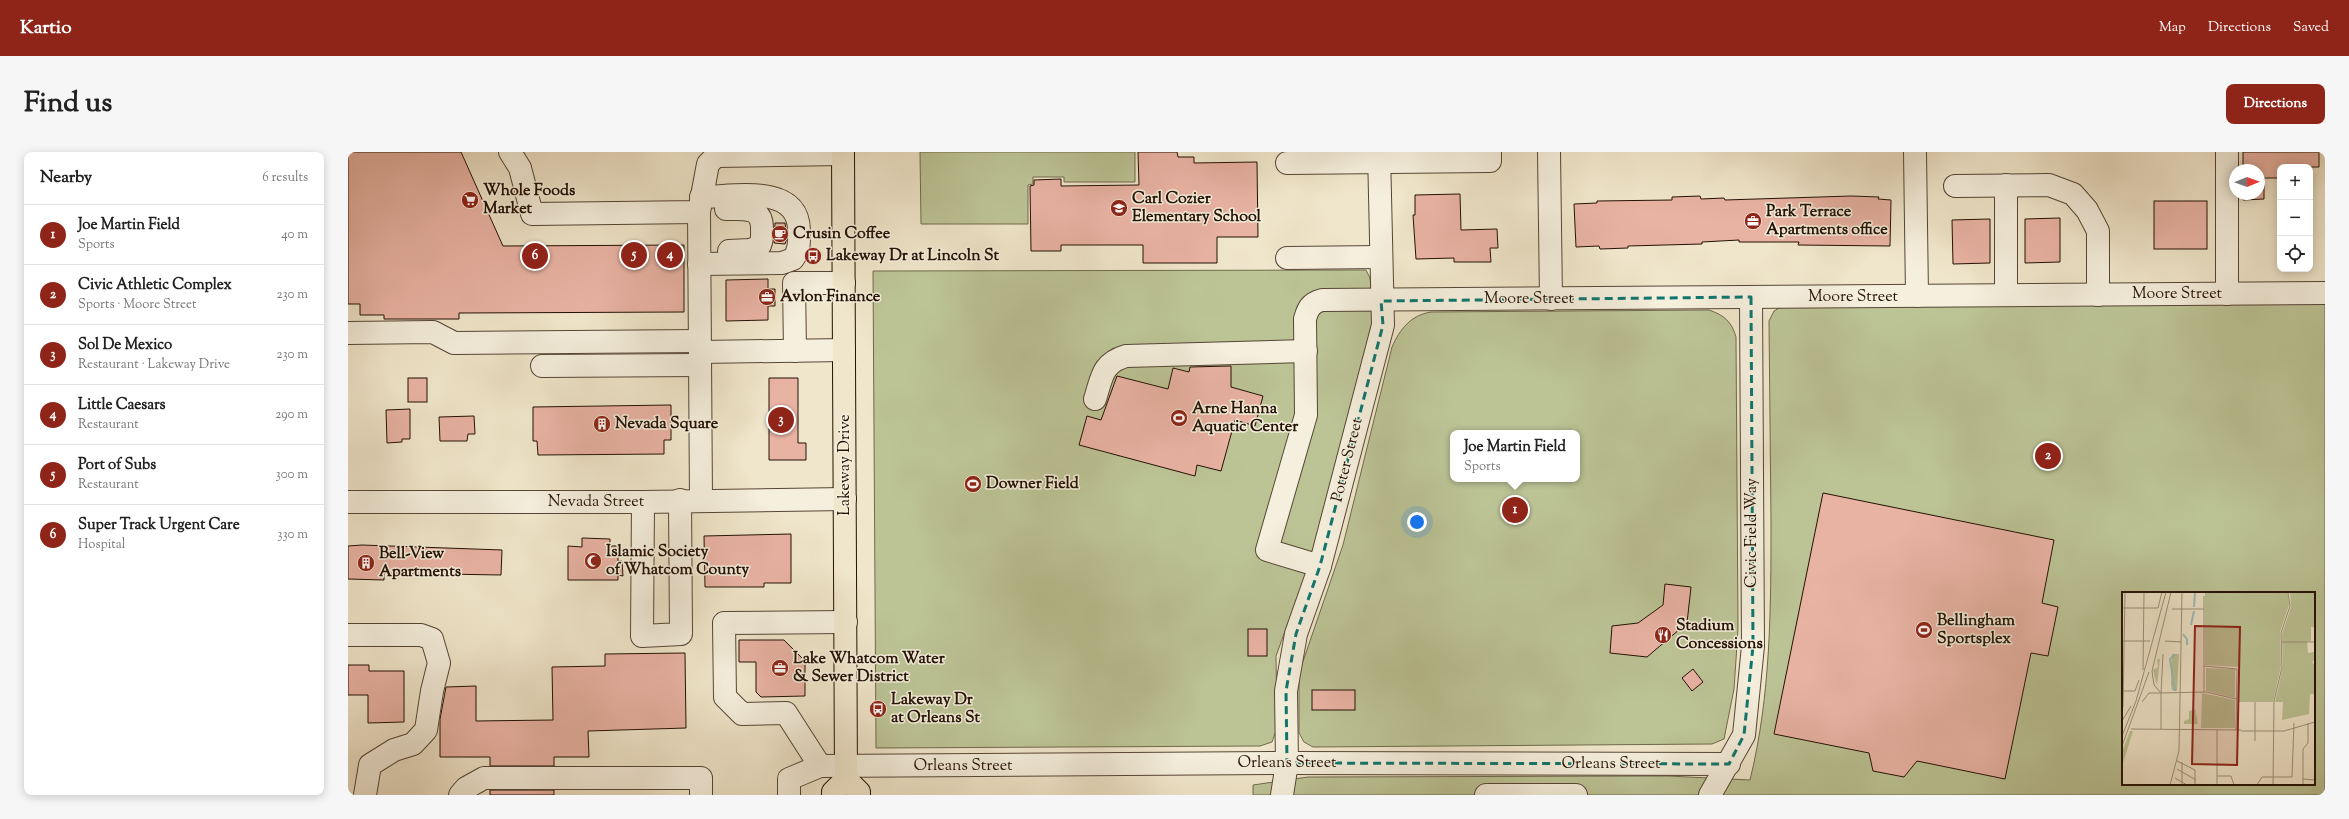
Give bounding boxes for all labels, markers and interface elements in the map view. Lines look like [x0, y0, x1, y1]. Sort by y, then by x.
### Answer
text: Kartio [20, 15, 72, 42]
text: Map [2159, 18, 2186, 38]
text: Directions [2208, 18, 2271, 38]
text: Saved [2293, 18, 2329, 38]
text: Find us [24, 84, 112, 124]
button: Directions [2226, 84, 2325, 124]
north arrow [2229, 164, 2265, 200]
map controls [2277, 164, 2313, 272]
button: + [2277, 164, 2313, 200]
text: Nearby [40, 166, 92, 190]
text: 6 results [262, 169, 308, 187]
place label: Whole Foods Market [483, 180, 575, 221]
place label: Carl Cozier Elementary School [1132, 188, 1262, 229]
supermarket icon: Whole Foods Market [460, 190, 480, 210]
school or university icon: Carl Cozier Elementary School [1109, 198, 1129, 218]
button: − [2277, 200, 2313, 236]
place label: Park Terrace Apartments office [1766, 201, 1888, 242]
office icon: Park Terrace Apartments office [1743, 211, 1763, 231]
text: Joe Martin Field [78, 215, 180, 236]
place label: Crusin Coffee [793, 223, 891, 246]
cafe icon: Crusin Coffee [770, 224, 790, 244]
text: 1 [51, 226, 55, 244]
text: 40 m [281, 226, 308, 244]
text: Sports [78, 236, 115, 254]
button: locate [2277, 236, 2313, 272]
pin: 5 [621, 240, 647, 270]
pin: 4 [657, 240, 683, 270]
pin: 6 [522, 241, 548, 271]
place label: Lakeway Dr at Lincoln St [826, 245, 1000, 268]
bus stop icon: Lakeway Dr at Lincoln St [803, 246, 823, 266]
text: Civic Athletic Complex [78, 275, 232, 296]
street label: Moore Street [2132, 283, 2223, 306]
text: 2 [50, 286, 56, 304]
text: 230 m [276, 286, 308, 304]
place label: Avlon Finance [780, 286, 881, 309]
street label: Moore Street [1808, 286, 1899, 309]
office icon: Avlon Finance [757, 287, 777, 307]
street label: Moore Street [1484, 288, 1575, 311]
text: Sports · Moore Street [78, 296, 197, 314]
text: Sol De Mexico [78, 335, 172, 356]
text: 3 [50, 346, 56, 364]
text: 230 m [276, 346, 308, 364]
text: Restaurant · Lakeway Drive [78, 356, 230, 374]
text: Little Caesars [78, 395, 165, 416]
place label: Arne Hanna Aquatic Center [1192, 398, 1299, 439]
pin: 3 [768, 405, 794, 435]
text: 4 [50, 406, 56, 424]
text: 290 m [275, 406, 308, 424]
sports icon: Arne Hanna Aquatic Center [1169, 408, 1189, 428]
place label: Nevada Square [615, 413, 719, 436]
building icon: Nevada Square [592, 414, 612, 434]
street label: Lakeway Drive [834, 414, 857, 516]
street label: Potter Street [1326, 415, 1370, 505]
text: Restaurant [78, 416, 139, 434]
popup [1450, 430, 1580, 482]
text: Joe Martin Field [1464, 437, 1566, 458]
pin: 2 [2035, 441, 2061, 471]
text: Port of Subs [78, 455, 156, 476]
text: Sports [1464, 458, 1501, 476]
text: 5 [51, 466, 55, 484]
text: 300 m [276, 466, 308, 484]
place label: Downer Field [986, 473, 1080, 496]
sports icon: Downer Field [963, 474, 983, 494]
text: Restaurant [78, 476, 139, 494]
street label: Civic Field Way [1741, 478, 1764, 588]
street label: Nevada Street [548, 491, 645, 514]
pin: 1 [1502, 495, 1528, 525]
your location [1407, 512, 1427, 532]
text: Super Track Urgent Care [78, 515, 240, 536]
text: 6 [50, 526, 56, 544]
text: 330 m [277, 526, 308, 544]
text: Hospital [78, 536, 125, 554]
place label: Islamic Society of Whatcom County [606, 541, 749, 582]
place label: Bell-View Apartments [379, 543, 461, 584]
mosque icon: Islamic Society of Whatcom County [583, 551, 603, 571]
building icon: Bell-View Apartments [356, 553, 376, 573]
inset map [2122, 592, 2315, 785]
place label: Bellingham Sportsplex [1937, 610, 2016, 651]
place label: Stadium Concessions [1676, 615, 1763, 656]
sports icon: Bellingham Sportsplex [1914, 620, 1934, 640]
restaurant icon: Stadium Concessions [1653, 625, 1673, 645]
place label: Lake Whatcom Water & Sewer District [793, 648, 946, 689]
office icon: Lake Whatcom Water & Sewer District [770, 658, 790, 678]
place label: Lakeway Dr at Orleans St [891, 689, 980, 730]
bus stop icon: Lakeway Dr at Orleans St [868, 699, 888, 719]
street label: Orleans Street [1237, 752, 1337, 775]
street label: Orleans Street [1561, 753, 1661, 776]
street label: Orleans Street [913, 755, 1013, 778]

